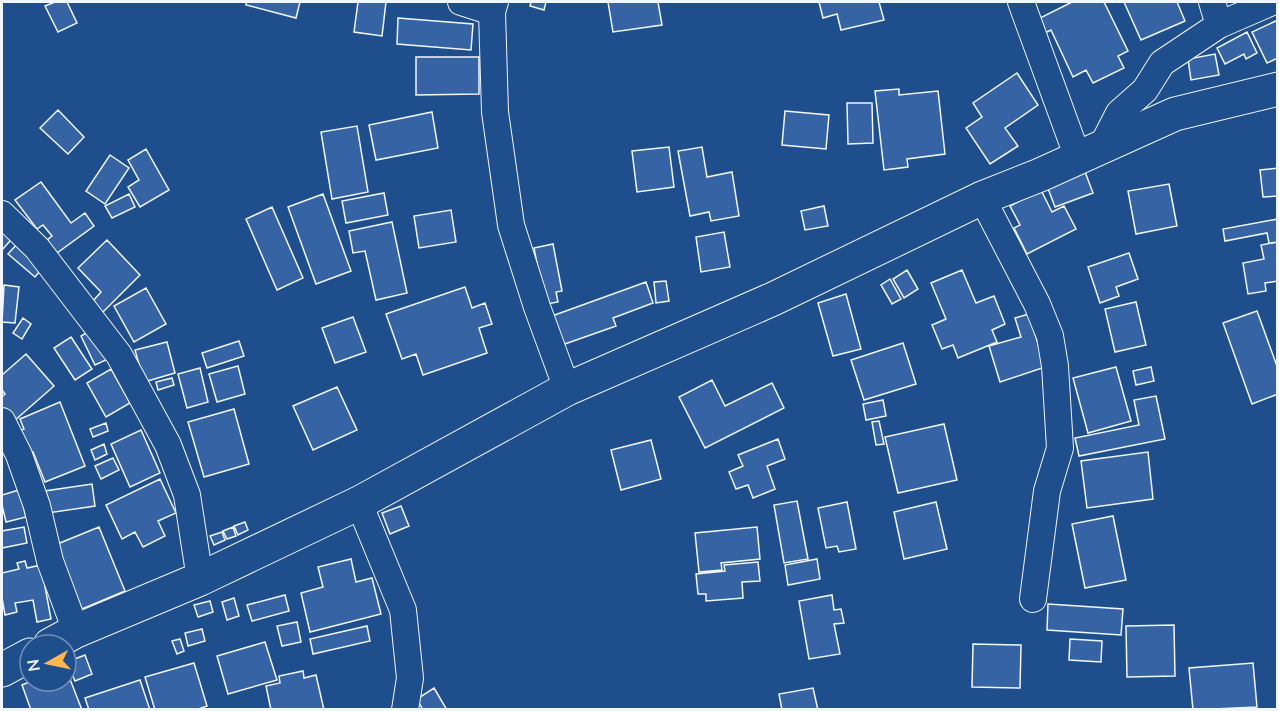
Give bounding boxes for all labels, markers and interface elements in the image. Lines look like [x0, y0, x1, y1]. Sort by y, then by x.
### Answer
north arrow [18, 633, 78, 693]
text: N [22, 658, 44, 673]

